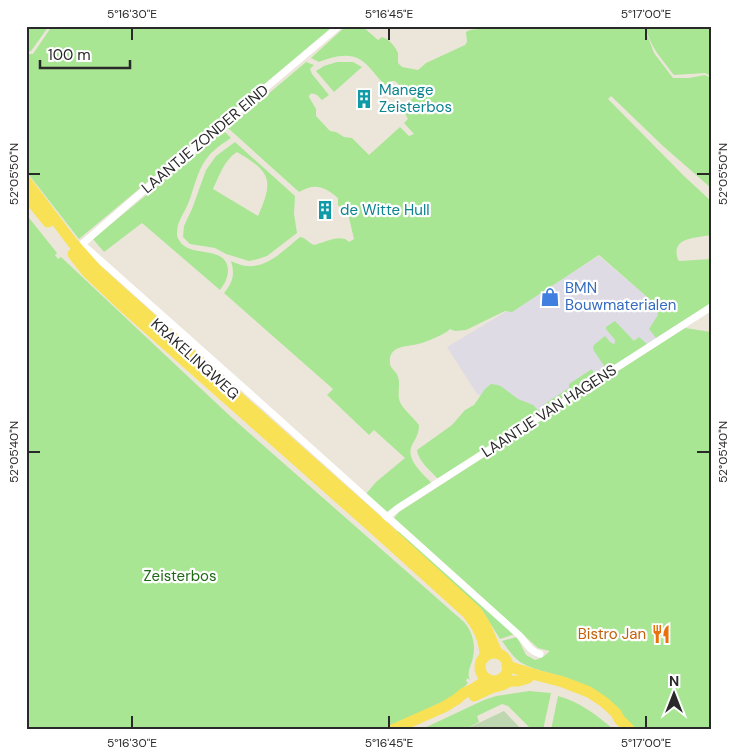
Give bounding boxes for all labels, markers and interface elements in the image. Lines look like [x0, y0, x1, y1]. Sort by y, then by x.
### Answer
text: 5°16'30"E [107, 6, 157, 22]
text: 5°16'45"E [365, 6, 414, 22]
text: 5°17'00"E [621, 6, 671, 22]
scale bar [40, 38, 130, 70]
text: 100 m [48, 45, 91, 65]
street label: LAANTJE ZONDER EIND [137, 80, 273, 198]
place label: Manege Zeisterbos [379, 80, 452, 117]
building icon: Manege Zeisterbos [353, 88, 375, 110]
text: 52°05'50"N [6, 143, 22, 205]
text: 52°05'50"N [715, 143, 731, 205]
building icon: de Witte Hull [314, 199, 336, 221]
place label: de Witte Hull [340, 200, 430, 220]
place label: BMN Bouwmaterialen [565, 278, 676, 315]
shop icon: BMN Bouwmaterialen [539, 286, 561, 308]
street label: KRAKELINGWEG [147, 314, 243, 404]
street label: LAANTJE VAN HAGENS [478, 360, 620, 462]
text: 52°05'40"N [6, 421, 22, 483]
text: 52°05'40"N [715, 421, 731, 483]
park label: Zeisterbos [144, 566, 217, 586]
restaurant icon: Bistro Jan [650, 623, 672, 645]
place label: Bistro Jan [578, 624, 646, 644]
north arrow [650, 668, 700, 718]
text: N [669, 672, 679, 690]
text: 5°16'30"E [107, 735, 157, 751]
text: 5°16'45"E [365, 735, 414, 751]
text: 5°17'00"E [621, 735, 671, 751]

